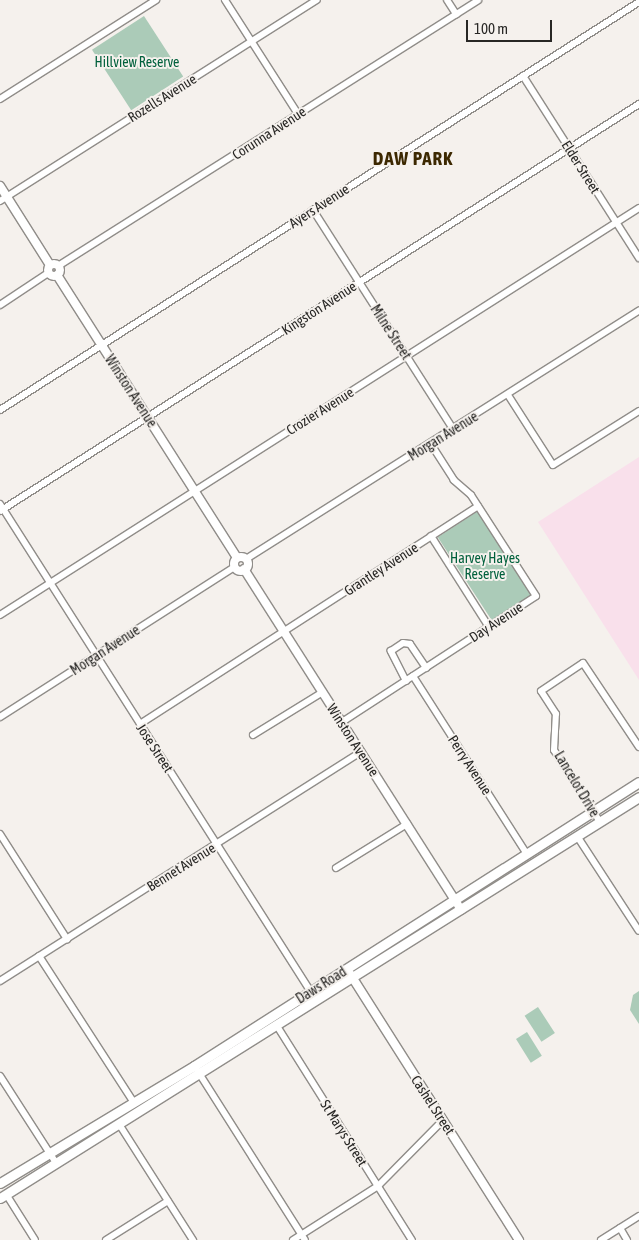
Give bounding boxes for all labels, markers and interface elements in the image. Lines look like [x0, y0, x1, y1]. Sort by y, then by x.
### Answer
scale bar [469, 10, 555, 42]
text: 100 m [474, 20, 508, 37]
park label: Hillview Reserve [95, 54, 179, 70]
street label: Rozells Avenue [125, 70, 199, 126]
street label: Corunna Avenue [229, 103, 309, 163]
street label: Elder Street [558, 137, 604, 197]
district label: DAW PARK [372, 148, 454, 170]
street label: Ayers Avenue [286, 180, 352, 232]
street label: Kingston Avenue [278, 278, 360, 338]
street label: Milne Street [367, 301, 415, 363]
street label: Winston Avenue [101, 352, 161, 430]
street label: Crozier Avenue [283, 384, 357, 438]
street label: Morgan Avenue [405, 408, 481, 464]
street label: Grantley Avenue [341, 539, 421, 599]
park label: Harvey Hayes Reserve [450, 550, 520, 582]
street label: Day Avenue [466, 598, 526, 646]
street label: Morgan Avenue [67, 621, 143, 679]
street label: Winston Avenue [323, 701, 383, 779]
street label: Jose Street [133, 720, 177, 776]
street label: Perry Avenue [444, 732, 496, 798]
street label: Lancelot Drive [551, 748, 603, 820]
street label: Bennet Avenue [144, 839, 218, 895]
street label: Daws Road [293, 963, 349, 1007]
street label: Cashel Street [408, 1072, 458, 1138]
street label: St Marys Street [317, 1097, 371, 1169]

